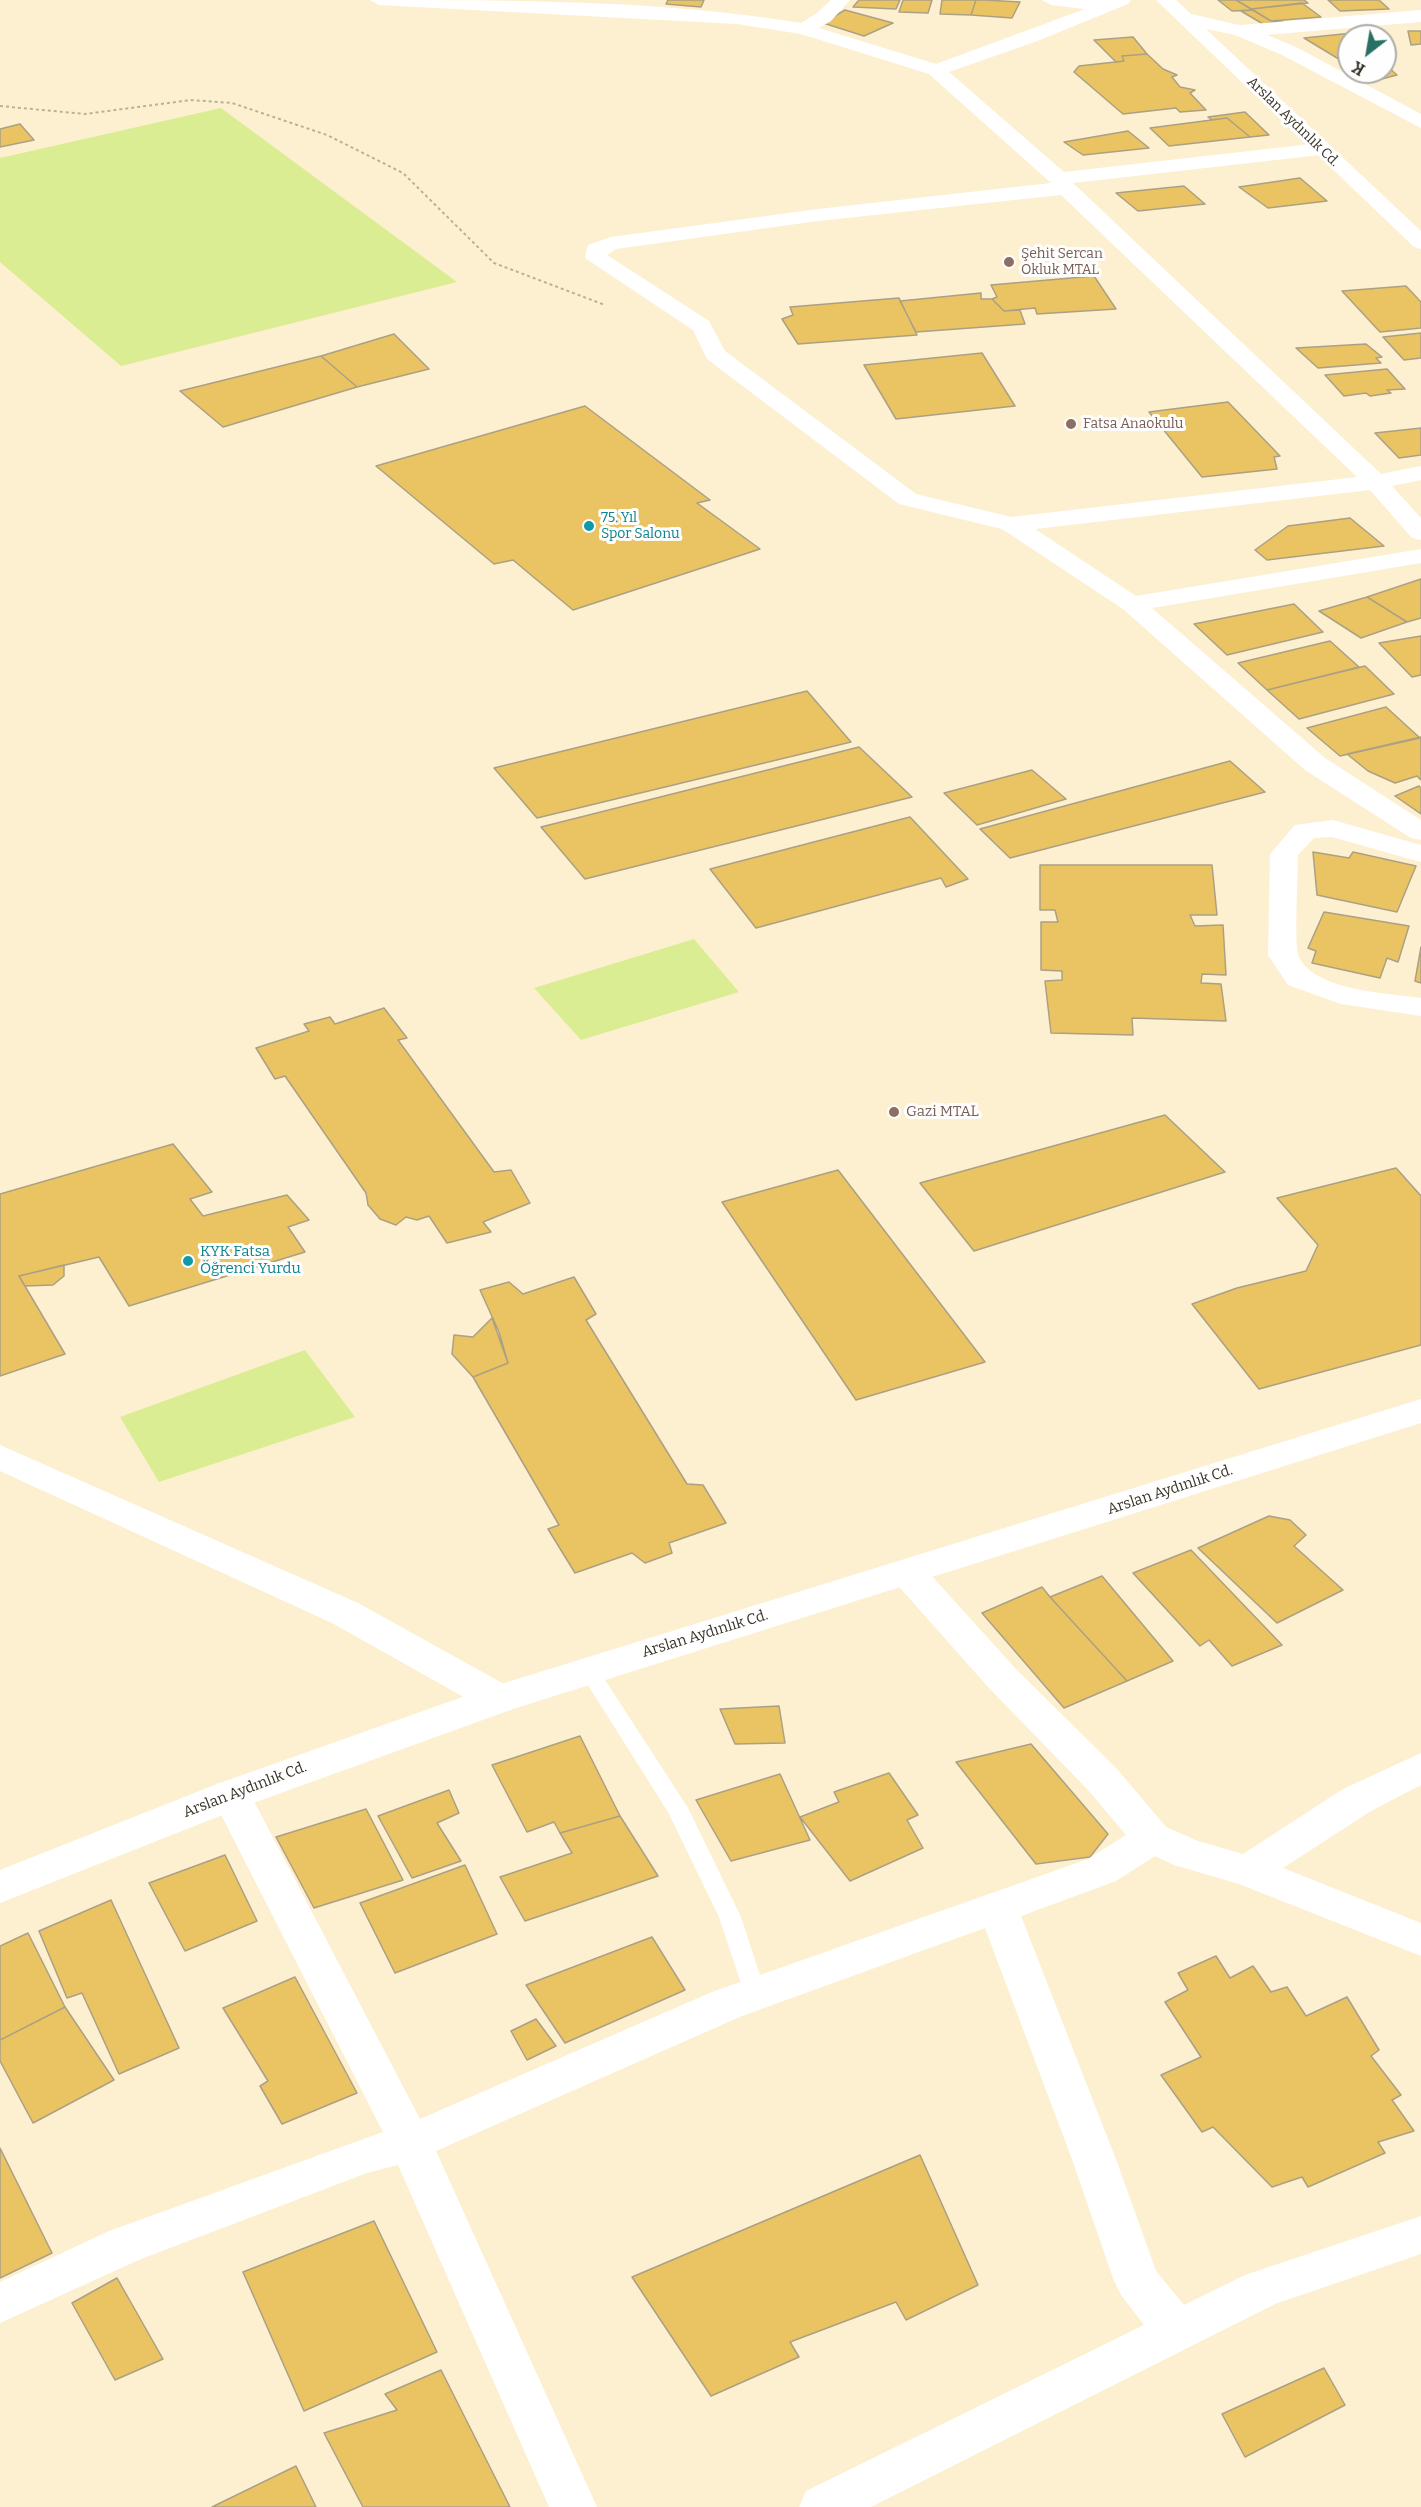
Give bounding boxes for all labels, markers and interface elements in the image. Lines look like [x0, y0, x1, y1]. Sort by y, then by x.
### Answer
north arrow [1337, 24, 1397, 84]
text: K [1349, 57, 1368, 79]
street label: Arslan Aydınlık Cd. [1243, 74, 1343, 170]
place label: Şehit Sercan Okluk MTAL [1021, 246, 1103, 278]
marker: Şehit Sercan Okluk MTAL [1002, 255, 1016, 269]
place label: Fatsa Anaokulu [1083, 416, 1184, 432]
marker: Fatsa Anaokulu [1064, 417, 1078, 431]
place label: 75. Yıl Spor Salonu [601, 510, 680, 542]
marker: 75. Yıl Spor Salonu [582, 519, 596, 533]
place label: Gazi MTAL [906, 1103, 979, 1121]
marker: Gazi MTAL [887, 1105, 901, 1119]
place label: KYK Fatsa Öğrenci Yurdu [200, 1243, 301, 1278]
marker: KYK Fatsa Öğrenci Yurdu [181, 1254, 195, 1268]
street label: Arslan Aydınlık Cd. [1105, 1461, 1235, 1519]
street label: Arslan Aydınlık Cd. [640, 1606, 770, 1662]
street label: Arslan Aydınlık Cd. [181, 1758, 309, 1822]

